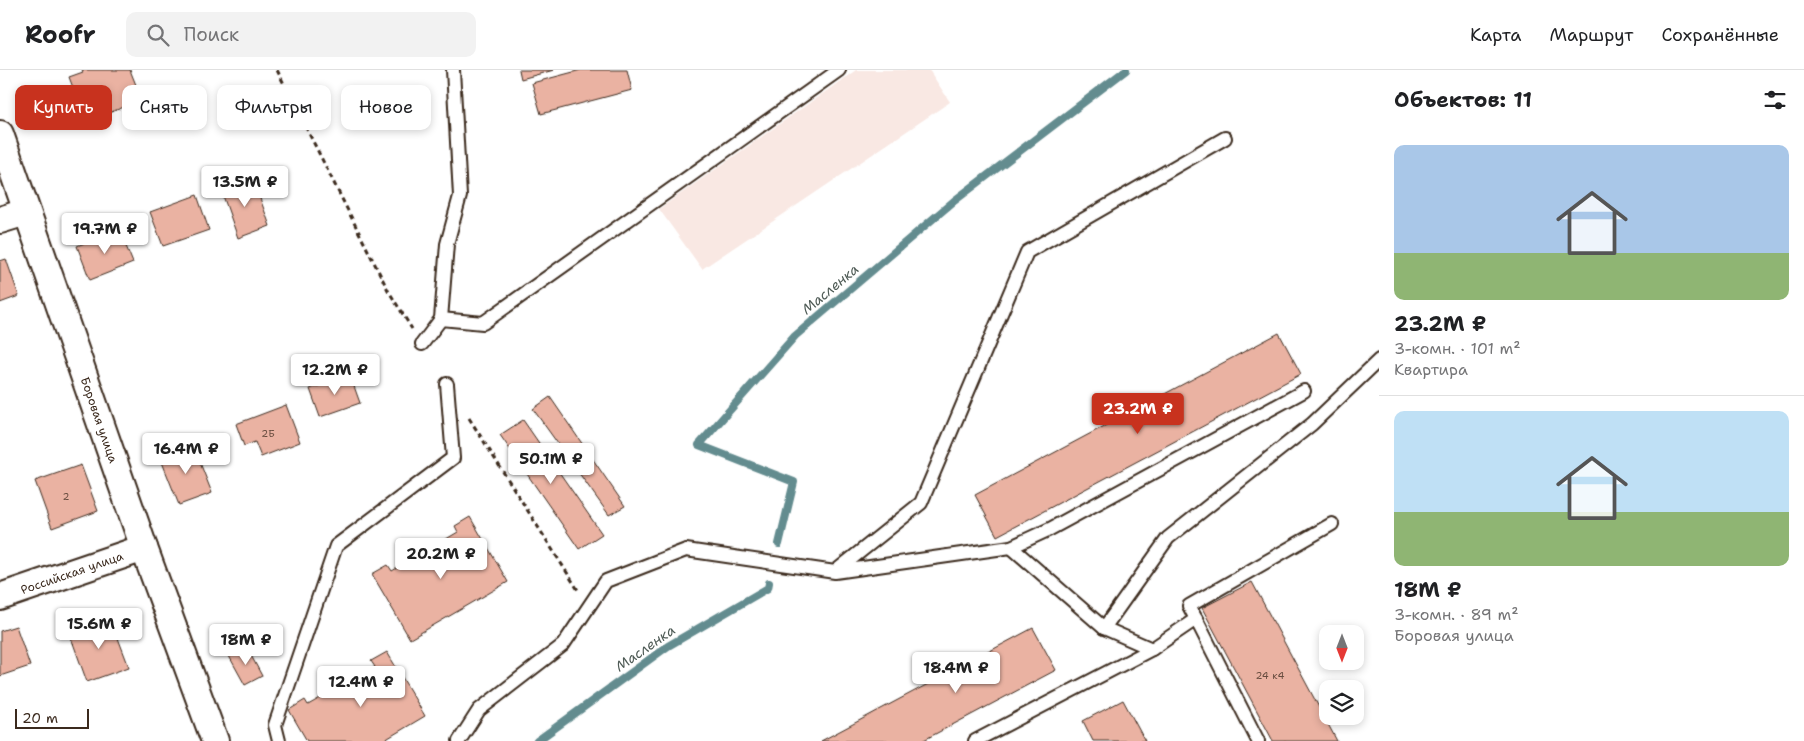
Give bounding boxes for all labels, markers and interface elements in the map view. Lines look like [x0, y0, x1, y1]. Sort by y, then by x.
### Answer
search box [126, 12, 476, 57]
text: Roofr [25, 19, 96, 51]
icon: search [144, 21, 172, 49]
text: Поиск [184, 22, 239, 47]
text: Карта [1470, 23, 1521, 47]
text: Маршрут [1549, 23, 1633, 47]
text: Сохранённые [1661, 23, 1779, 47]
chip: Купить [15, 85, 112, 130]
chip: Снять [122, 85, 207, 130]
chip: Фильтры [217, 85, 331, 130]
chip: Новое [341, 85, 431, 130]
text: Объектов: 11 [1394, 86, 1532, 114]
icon: filters [1761, 86, 1789, 114]
pin: 13.5M ₽ [199, 166, 291, 208]
text: 13.5M ₽ [212, 171, 278, 192]
icon: home [1547, 178, 1637, 268]
pin: 19.7M ₽ [59, 212, 151, 255]
text: 19.7M ₽ [72, 218, 138, 239]
water label: Масленка [798, 260, 862, 318]
text: 23.2M ₽ [1394, 310, 1486, 338]
text: 3-комн. · 101 m² [1394, 338, 1521, 359]
pin: 12.2M ₽ [289, 354, 381, 396]
text: 12.2M ₽ [302, 359, 368, 380]
text: Квартира [1394, 359, 1468, 380]
street label: Боровая улица [77, 375, 121, 466]
pin: 23.2M ₽ [1092, 392, 1184, 435]
text: 23.2M ₽ [1103, 398, 1173, 419]
house number: 2Б [261, 427, 275, 440]
pin: 16.4M ₽ [140, 432, 232, 475]
text: 16.4M ₽ [153, 438, 219, 459]
pin: 50.1M ₽ [505, 442, 597, 485]
icon: home [1547, 443, 1637, 533]
text: 50.1M ₽ [519, 448, 583, 469]
house number: 2 [63, 490, 70, 503]
pin: 20.2M ₽ [395, 538, 487, 580]
text: 20.2M ₽ [406, 543, 476, 564]
street label: Российская улица [19, 548, 126, 598]
text: 18M ₽ [1394, 576, 1462, 604]
text: 3-комн. · 89 m² [1394, 604, 1519, 625]
pin: 15.6M ₽ [53, 608, 145, 650]
text: 15.6M ₽ [66, 613, 132, 634]
water label: Масленка [611, 621, 679, 675]
pin: 18M ₽ [211, 624, 281, 666]
north arrow [1319, 625, 1364, 670]
map controls [1319, 625, 1364, 725]
text: Боровая улица [1394, 625, 1514, 646]
text: 18M ₽ [220, 629, 272, 650]
pin: 18.4M ₽ [910, 652, 1002, 694]
text: 18.4M ₽ [923, 657, 989, 678]
pin: 12.4M ₽ [315, 666, 407, 708]
house number: 24 к4 [1255, 669, 1285, 682]
text: 12.4M ₽ [328, 671, 394, 692]
button: layers [1319, 680, 1364, 725]
scale bar [15, 706, 89, 729]
text: 20 m [22, 709, 58, 727]

